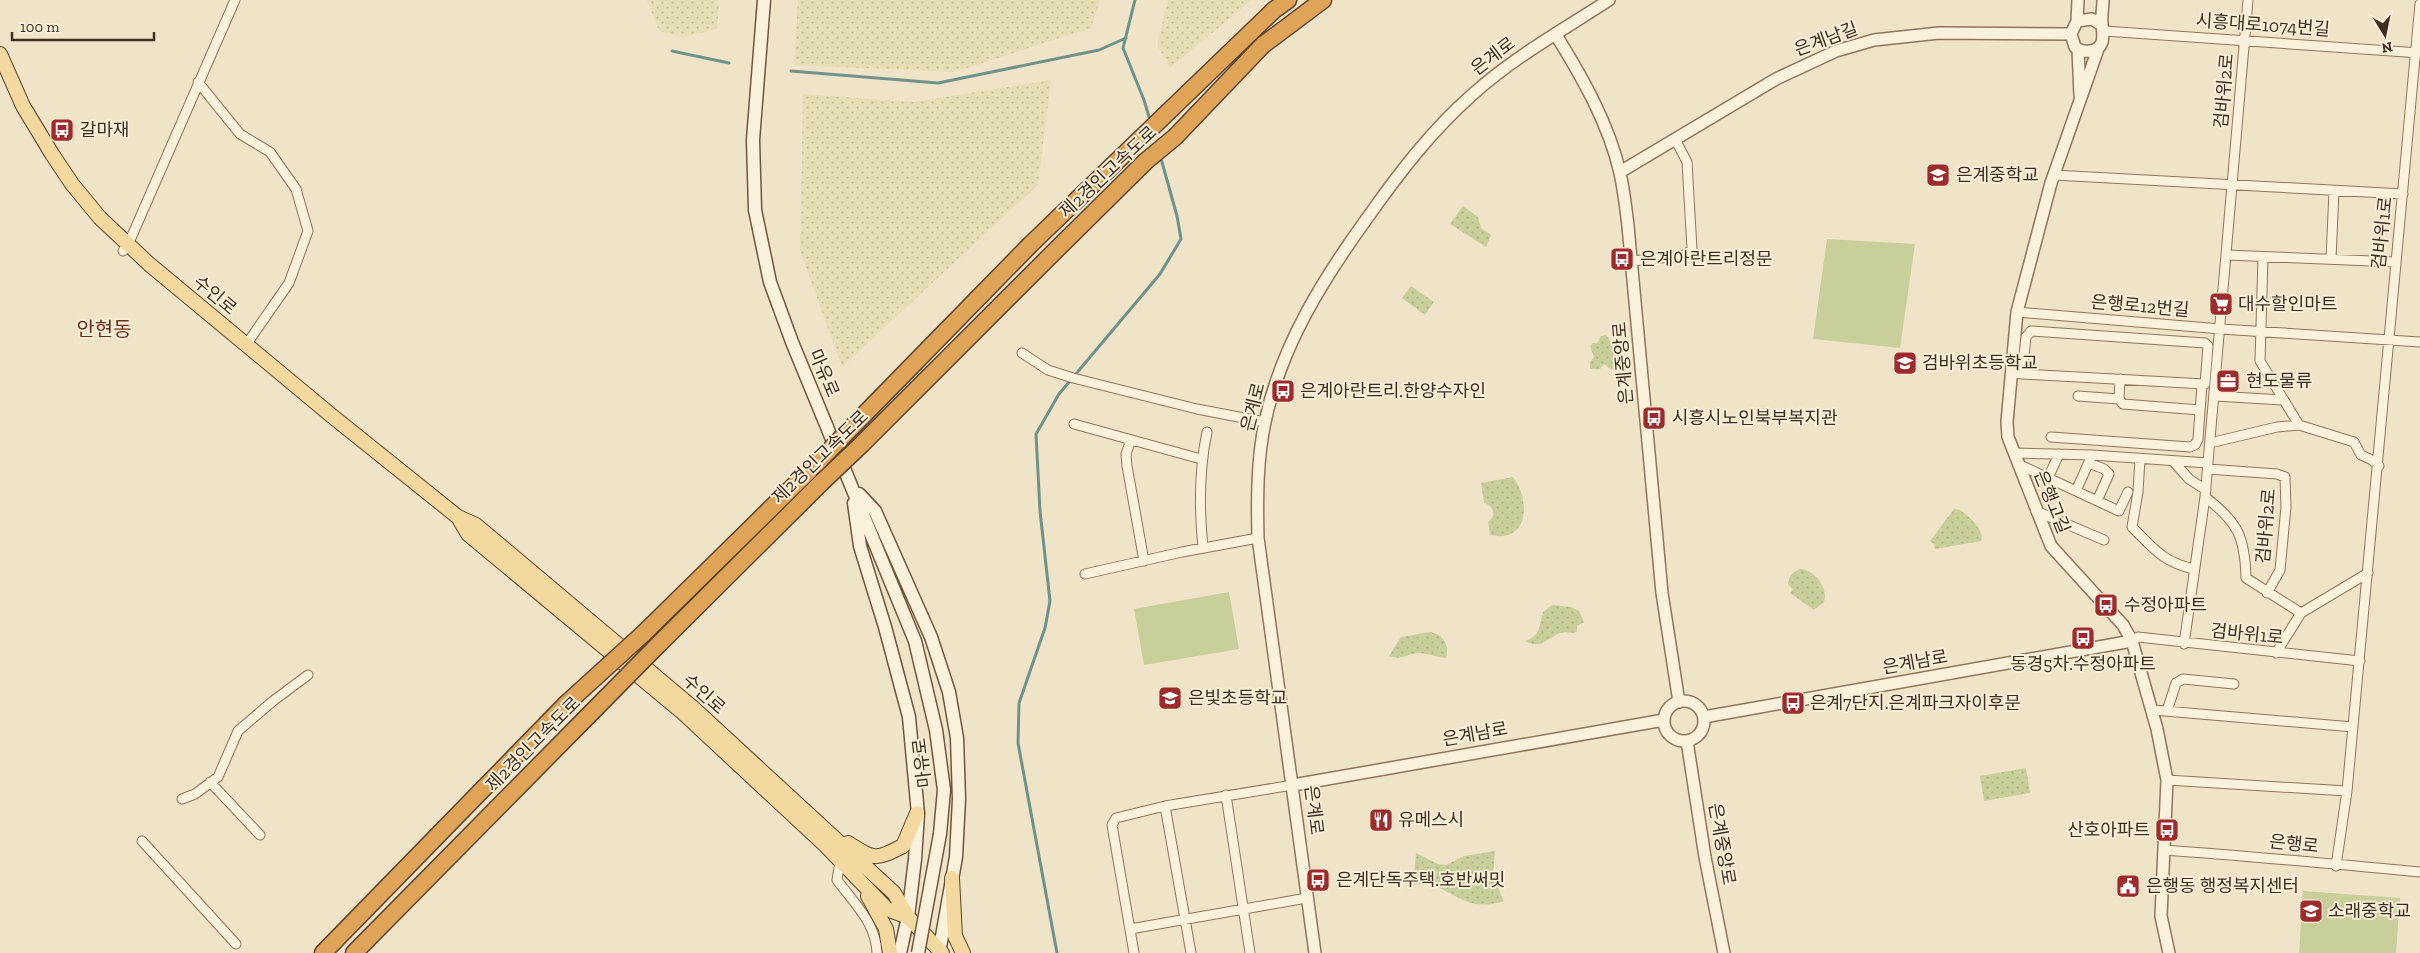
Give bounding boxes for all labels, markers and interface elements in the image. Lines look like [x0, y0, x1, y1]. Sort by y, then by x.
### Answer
street label: 시흥대로1074번길 [2195, 9, 2331, 41]
scale bar [12, 10, 155, 42]
north arrow [2360, 10, 2410, 60]
street label: 은계남길 [1791, 17, 1861, 61]
text: 100 m [20, 18, 59, 36]
street label: 은계로 [1467, 32, 1519, 80]
text: N [2380, 38, 2394, 57]
street label: 검바위2로 [2210, 52, 2238, 130]
bus stop icon: 갈마재 [49, 117, 75, 143]
place label: 갈마재 [80, 119, 130, 141]
street label: 제2경인고속도로 [1055, 121, 1161, 223]
school or university icon: 은계중학교 [1925, 162, 1951, 188]
place label: 은계중학교 [1956, 164, 2039, 186]
street label: 검바위1로 [2367, 195, 2397, 271]
bus stop icon: 은계아란트리정문 [1609, 246, 1635, 272]
place label: 은계아란트리정문 [1640, 248, 1772, 270]
street label: 수인로 [189, 271, 241, 319]
street label: 은행로12번길 [2090, 291, 2190, 321]
supermarket icon: 대수할인마트 [2208, 291, 2234, 317]
place label: 대수할인마트 [2238, 293, 2337, 315]
district label: 안현동 [76, 317, 132, 341]
street label: 은계중앙로 [1608, 321, 1638, 405]
street label: 마유로 [804, 346, 844, 400]
school or university icon: 검바위초등학교 [1892, 350, 1918, 376]
place label: 검바위초등학교 [1922, 352, 2038, 374]
office icon: 현도물류 [2215, 368, 2241, 394]
place label: 현도물류 [2246, 370, 2312, 392]
bus stop icon: 은계아란트리.한양수자인 [1270, 378, 1296, 404]
street label: 은계로 [1236, 380, 1270, 434]
place label: 은계아란트리.한양수자인 [1300, 380, 1486, 402]
bus stop icon: 시흥시노인북부복지관 [1641, 405, 1667, 431]
street label: 제2경인고속도로 [767, 406, 873, 508]
place label: 시흥시노인북부복지관 [1672, 407, 1838, 429]
street label: 은행고길 [2029, 467, 2075, 537]
street label: 검바위2로 [2252, 487, 2280, 565]
bus stop icon: 수정아파트 [2093, 592, 2119, 618]
place label: 수정아파트 [2124, 594, 2207, 616]
street label: 검바위1로 [2209, 619, 2285, 649]
bus stop icon: 동경5차.수정아파트 [2070, 625, 2096, 651]
street label: 은계남로 [1880, 645, 1950, 679]
place label: 동경5차.수정아파트 [2010, 653, 2156, 675]
street label: 수인로 [678, 669, 730, 719]
school or university icon: 은빛초등학교 [1157, 685, 1183, 711]
place label: 은빛초등학교 [1188, 687, 1287, 709]
bus stop icon: 은계7단지.은계파크자이후문 [1780, 690, 1806, 716]
street label: 제2경인고속도로 [481, 692, 585, 796]
place label: 은계7단지.은계파크자이후문 [1810, 692, 2021, 714]
street label: 은계남로 [1440, 717, 1510, 751]
street label: 마유로 [908, 737, 936, 789]
street label: 은계로 [1300, 784, 1328, 836]
street label: 은계중앙로 [1704, 801, 1740, 887]
restaurant icon: 유메스시 [1368, 807, 1394, 833]
place label: 유메스시 [1398, 809, 1464, 831]
bus stop icon: 산호아파트 [2154, 817, 2180, 843]
place label: 산호아파트 [2067, 819, 2150, 841]
street label: 은행로 [2268, 830, 2320, 858]
bus stop icon: 은계단독주택.호반써밋 [1305, 867, 1331, 893]
place label: 은계단독주택.호반써밋 [1336, 869, 1505, 891]
public building icon: 은행동 행정복지센터 [2115, 873, 2141, 899]
place label: 은행동 행정복지센터 [2146, 875, 2299, 897]
school or university icon: 소래중학교 [2298, 898, 2324, 924]
place label: 소래중학교 [2328, 900, 2411, 922]

